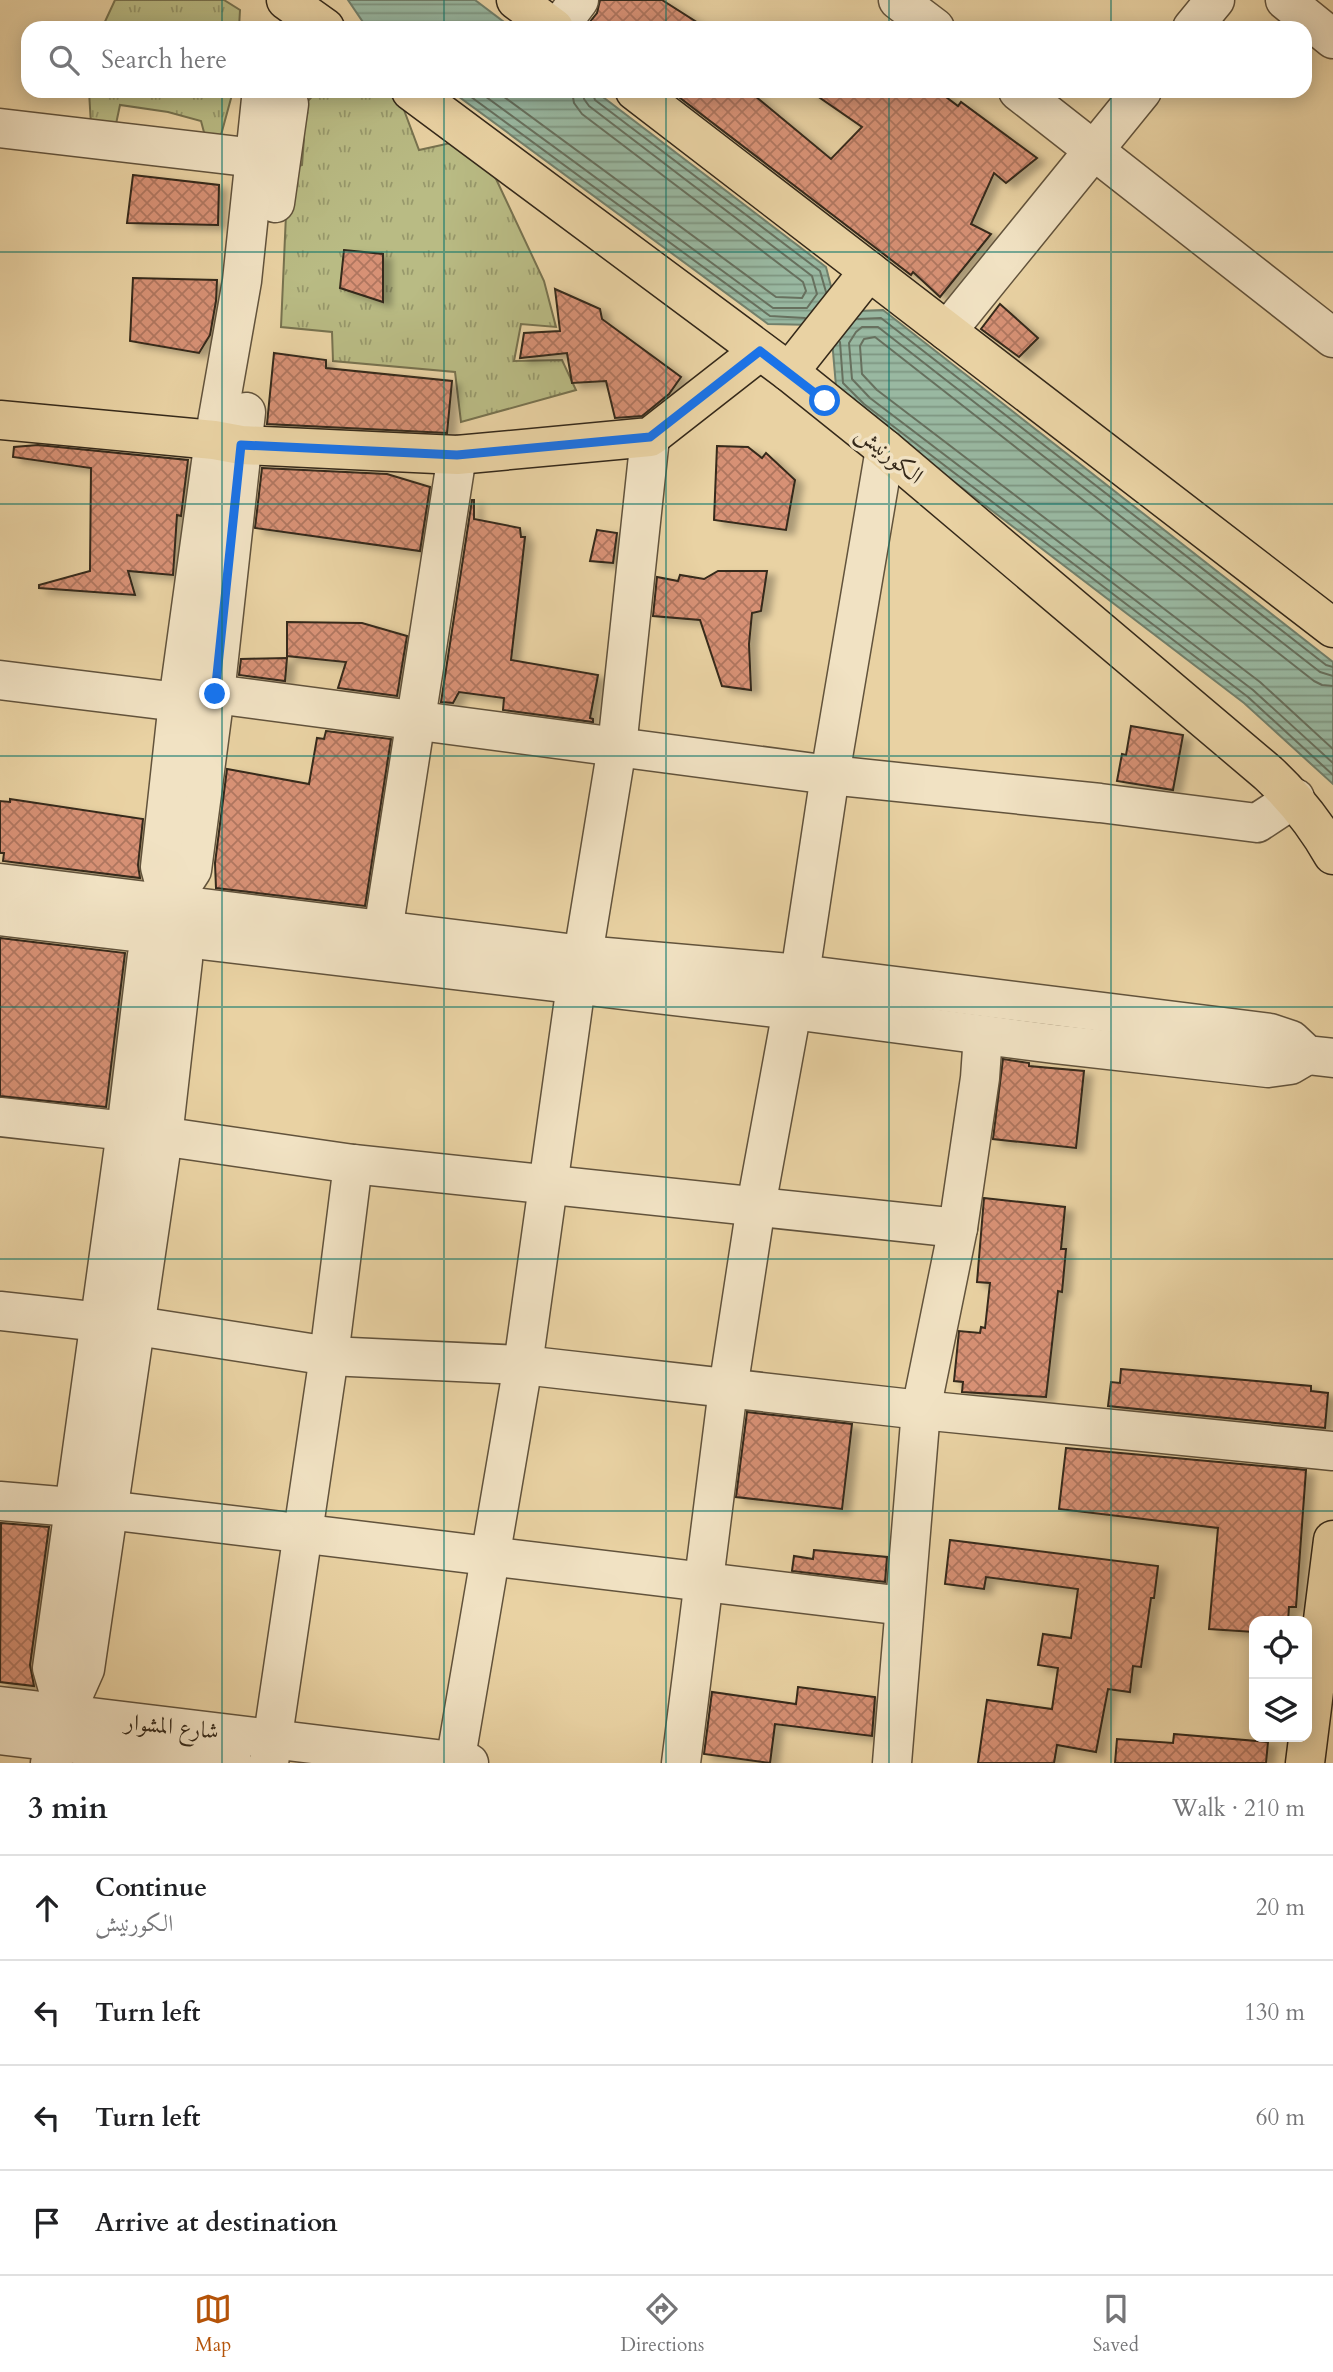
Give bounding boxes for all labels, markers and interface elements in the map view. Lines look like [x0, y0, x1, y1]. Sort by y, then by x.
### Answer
search box [21, 21, 1312, 98]
icon: search [45, 41, 83, 79]
text: Search here [101, 42, 227, 77]
route start [809, 385, 840, 416]
street label: الكورنيش [850, 418, 930, 491]
route end [199, 678, 230, 709]
map controls [1249, 1616, 1312, 1742]
button: locate [1249, 1616, 1312, 1679]
button: layers [1249, 1679, 1312, 1742]
street label: شارع المشوار [121, 1706, 221, 1751]
text: 3 min [28, 1788, 108, 1829]
text: Walk · 210 m [1172, 1793, 1305, 1824]
text: Continue [95, 1870, 207, 1905]
icon: ahead [28, 1889, 66, 1927]
text: 20 m [1256, 1892, 1305, 1923]
text: الكورنيش [95, 1908, 173, 1939]
icon: left [28, 1994, 66, 2032]
text: Turn left [95, 1995, 200, 2030]
text: 130 m [1244, 1997, 1305, 2028]
icon: left [28, 2099, 66, 2137]
text: Turn left [95, 2100, 200, 2135]
text: 60 m [1256, 2102, 1305, 2133]
icon: arrive [28, 2204, 66, 2242]
text: Arrive at destination [95, 2205, 338, 2240]
tab: Map [194, 2290, 232, 2358]
tab: Directions [621, 2290, 704, 2358]
tab: Saved [1093, 2290, 1139, 2358]

